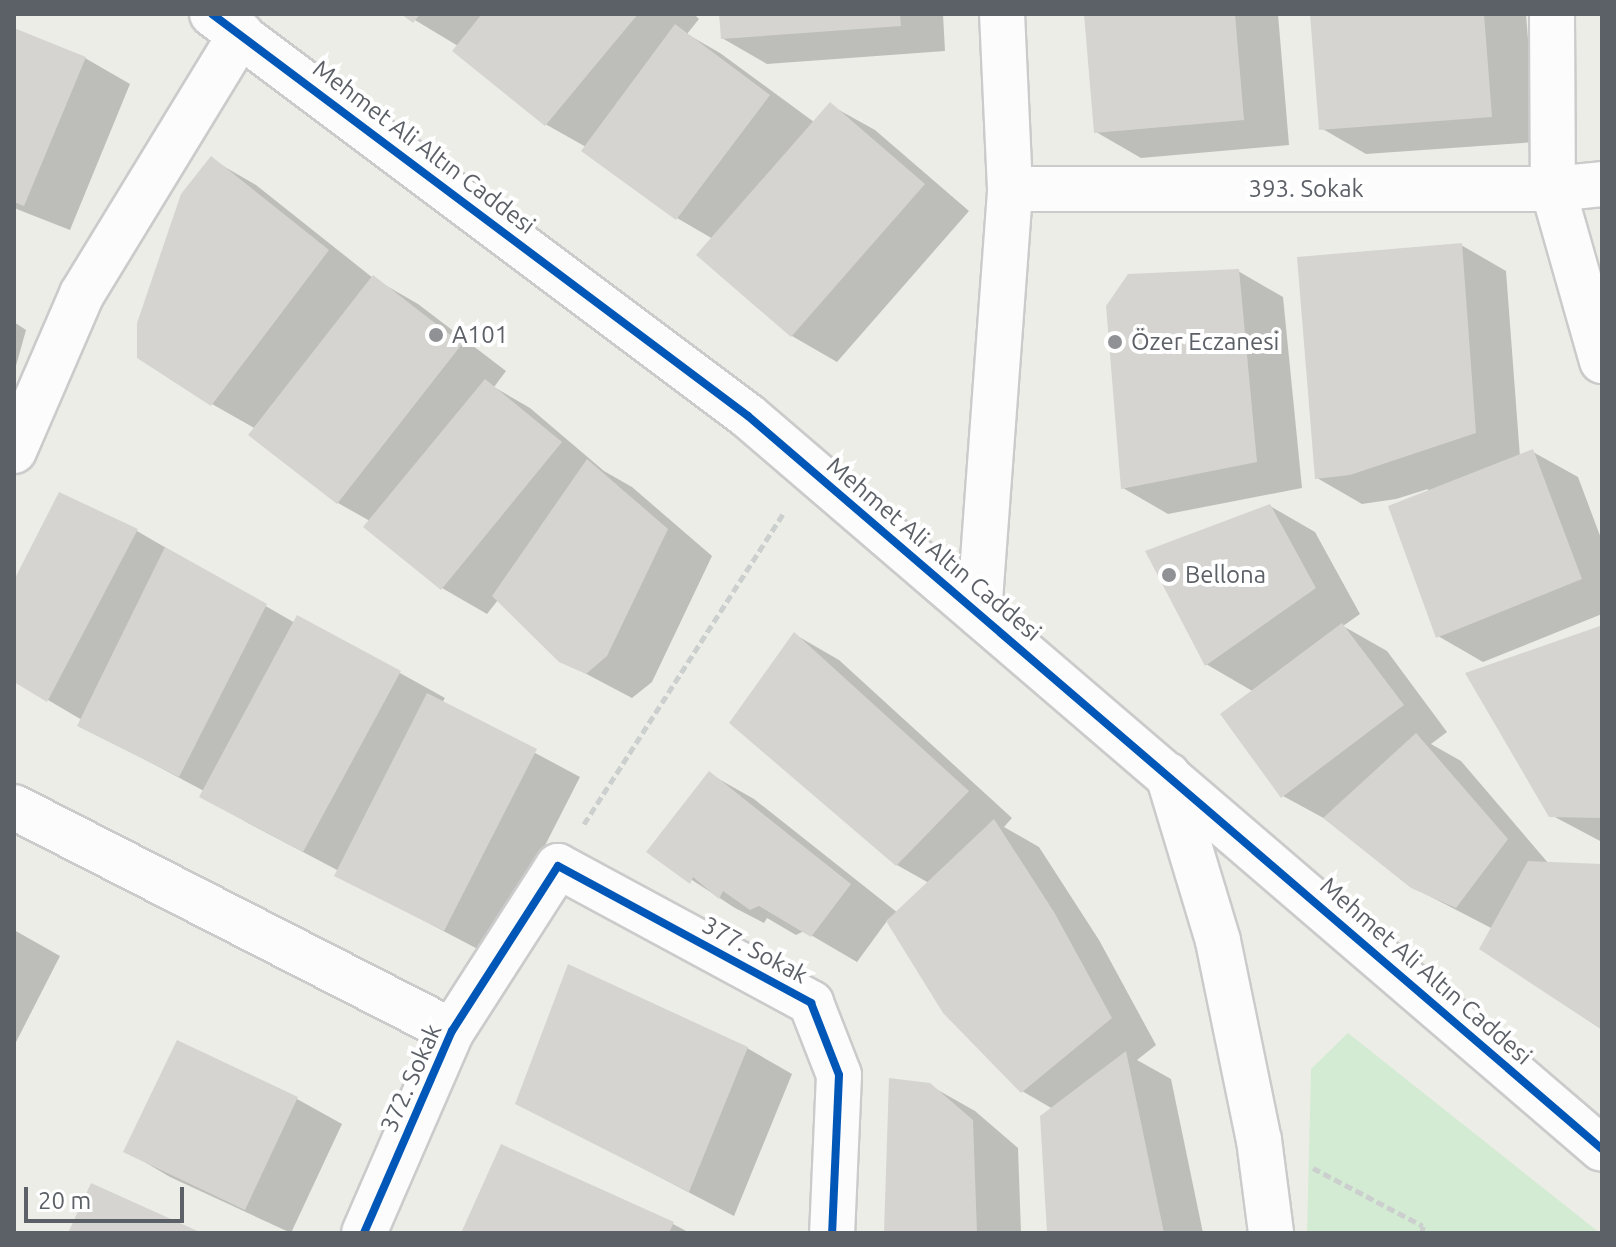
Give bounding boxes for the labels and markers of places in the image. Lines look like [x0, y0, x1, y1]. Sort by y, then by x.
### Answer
place label: A101 [452, 321, 508, 349]
marker: A101 [427, 326, 445, 344]
place label: Özer Eczanesi [1131, 328, 1279, 356]
marker: Özer Eczanesi [1106, 333, 1124, 351]
place label: Bellona [1185, 561, 1266, 589]
marker: Bellona [1160, 566, 1178, 584]

